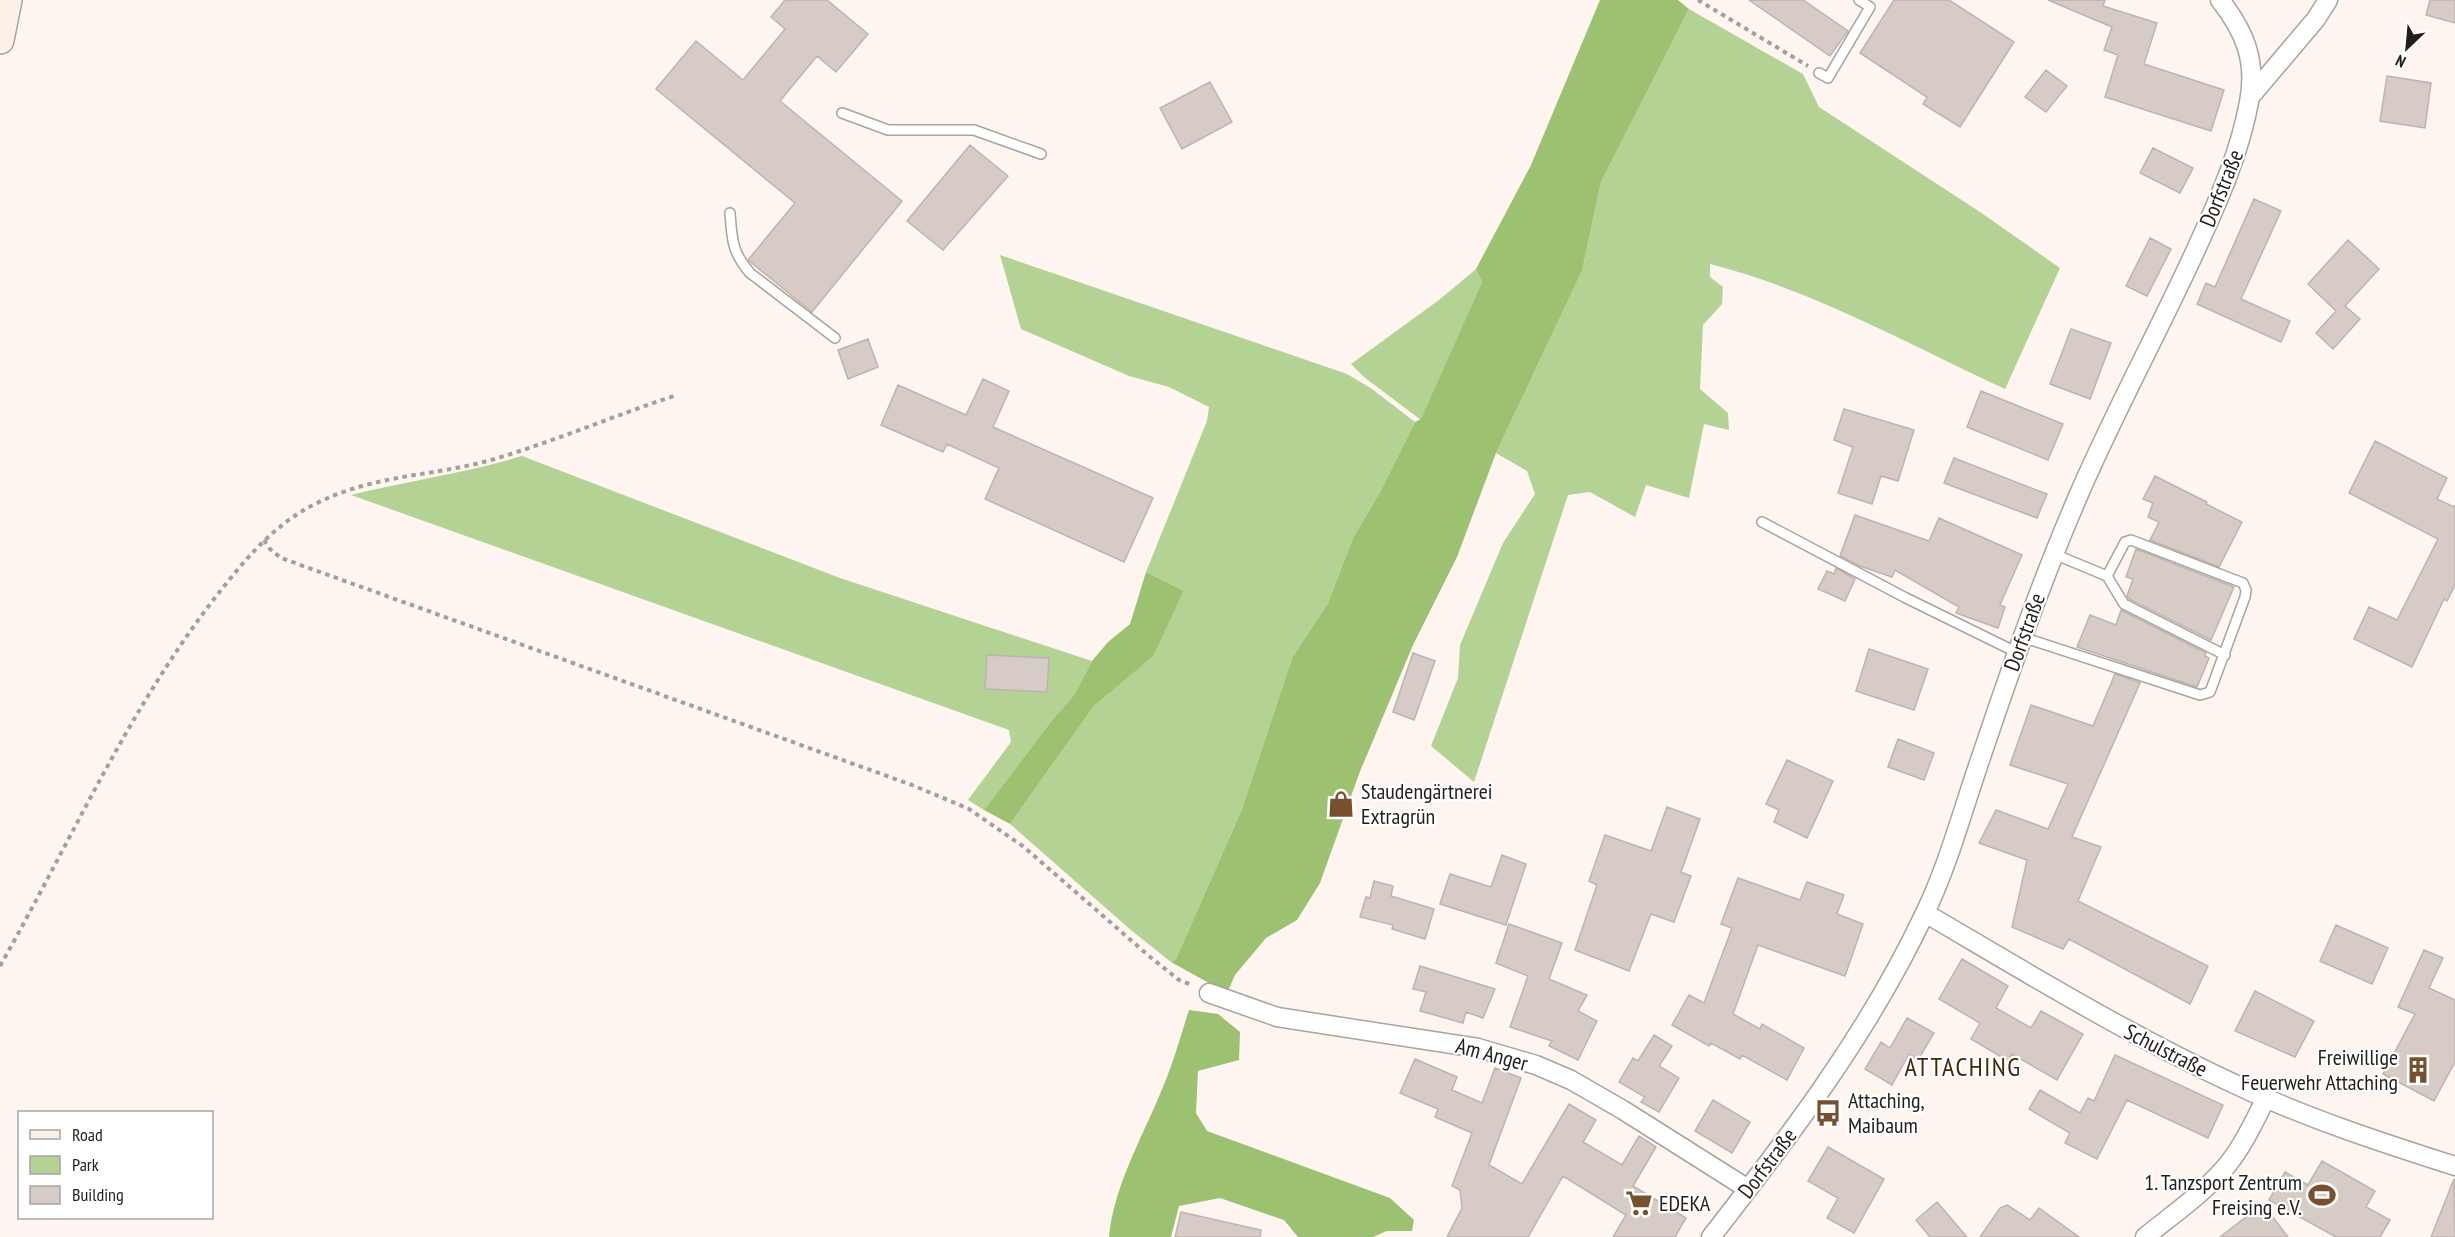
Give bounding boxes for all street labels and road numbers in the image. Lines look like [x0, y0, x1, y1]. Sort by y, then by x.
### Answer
street label: Dorfstraße [2193, 145, 2249, 231]
street label: Dorfstraße [1997, 589, 2051, 675]
street label: Schulstraße [2120, 1017, 2212, 1083]
street label: Am Anger [1453, 1031, 1531, 1077]
street label: Dorfstraße [1731, 1122, 1803, 1204]

